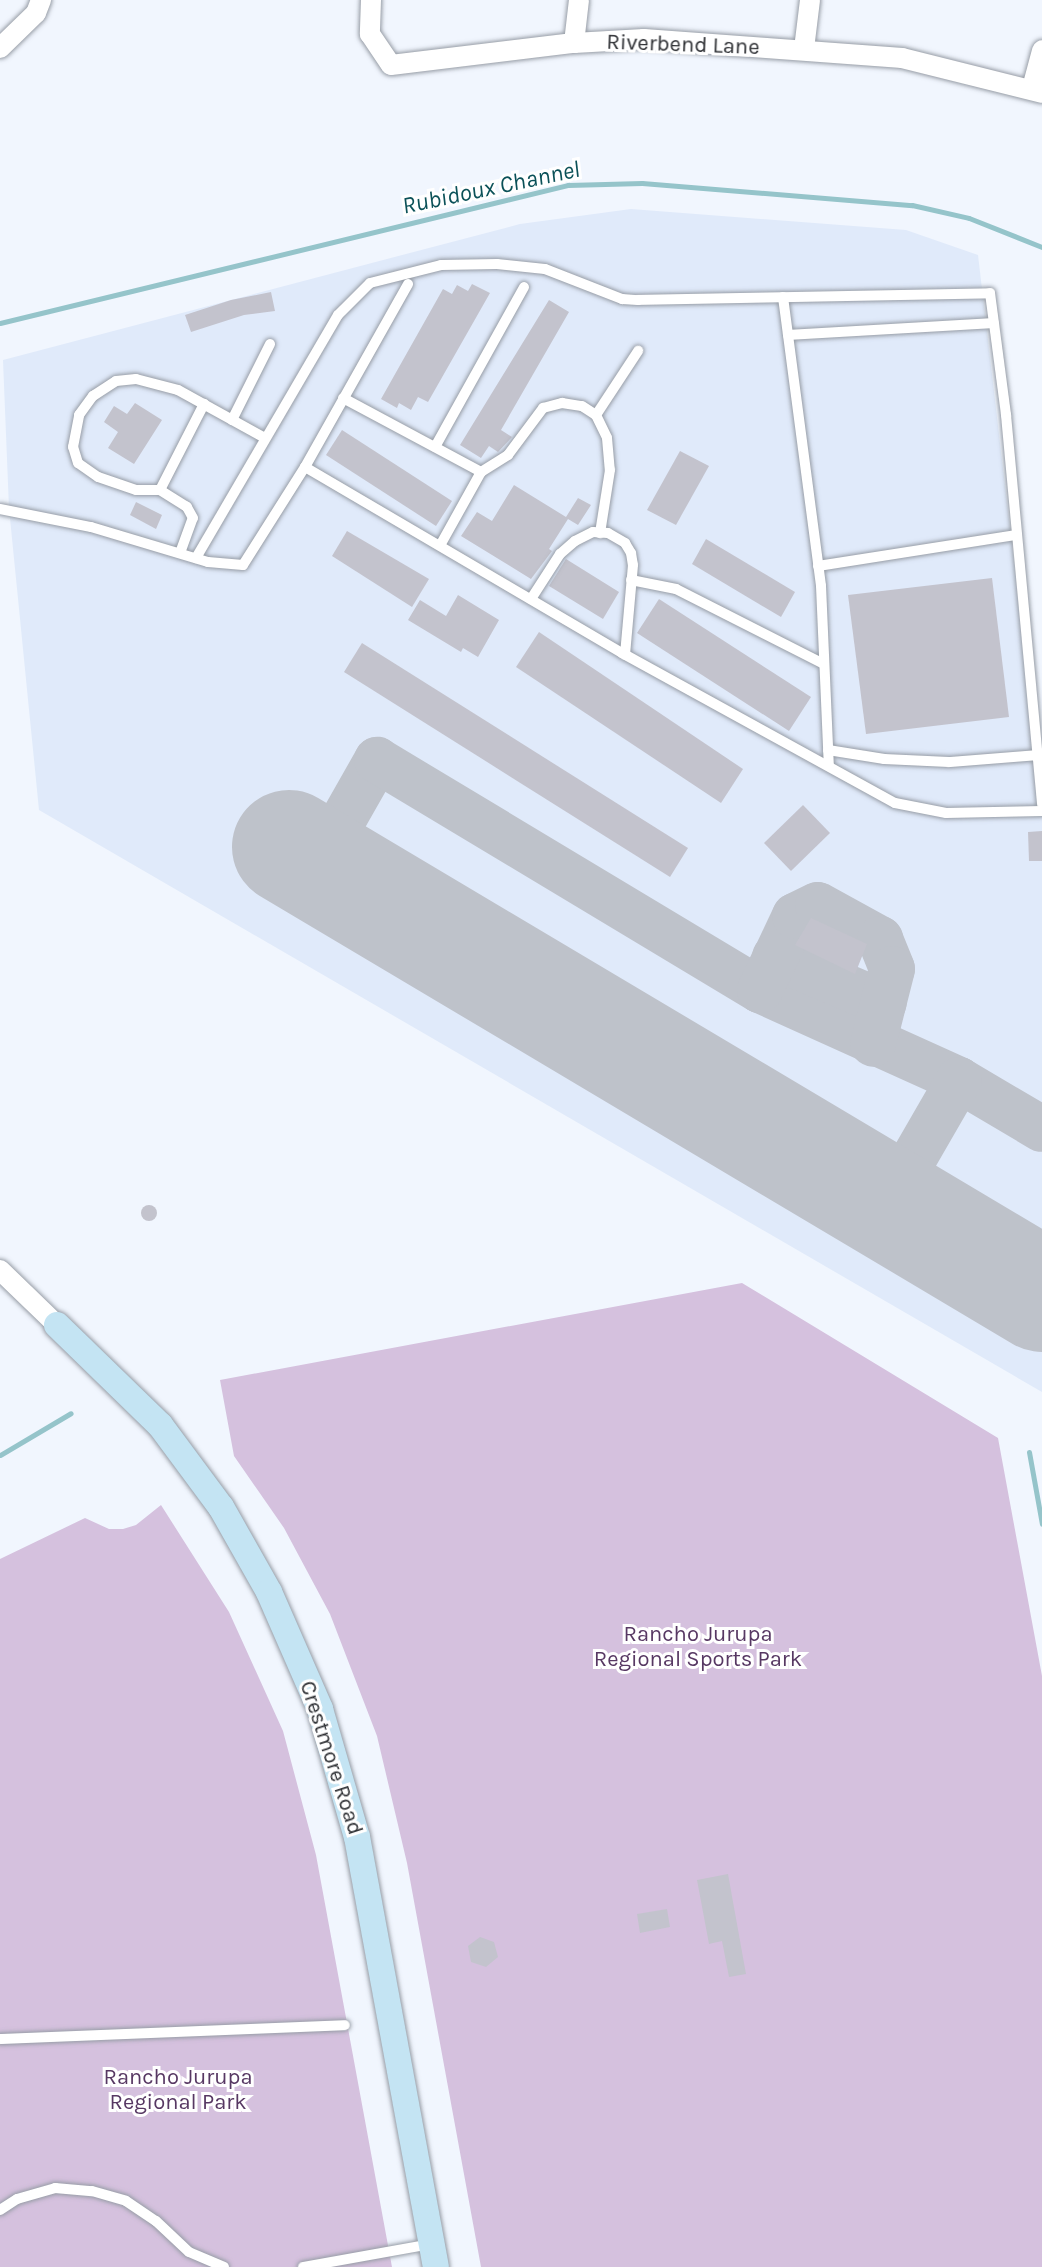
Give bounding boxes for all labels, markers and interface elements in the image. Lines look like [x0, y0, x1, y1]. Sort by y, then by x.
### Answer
street label: Riverbend Lane [606, 29, 760, 61]
water label: Rubidoux Channel [400, 155, 582, 221]
park label: Rancho Jurupa Regional Sports Park [594, 1621, 802, 1672]
street label: Crestmore Road [294, 1678, 368, 1838]
park label: Rancho Jurupa Regional Park [103, 2064, 253, 2116]

